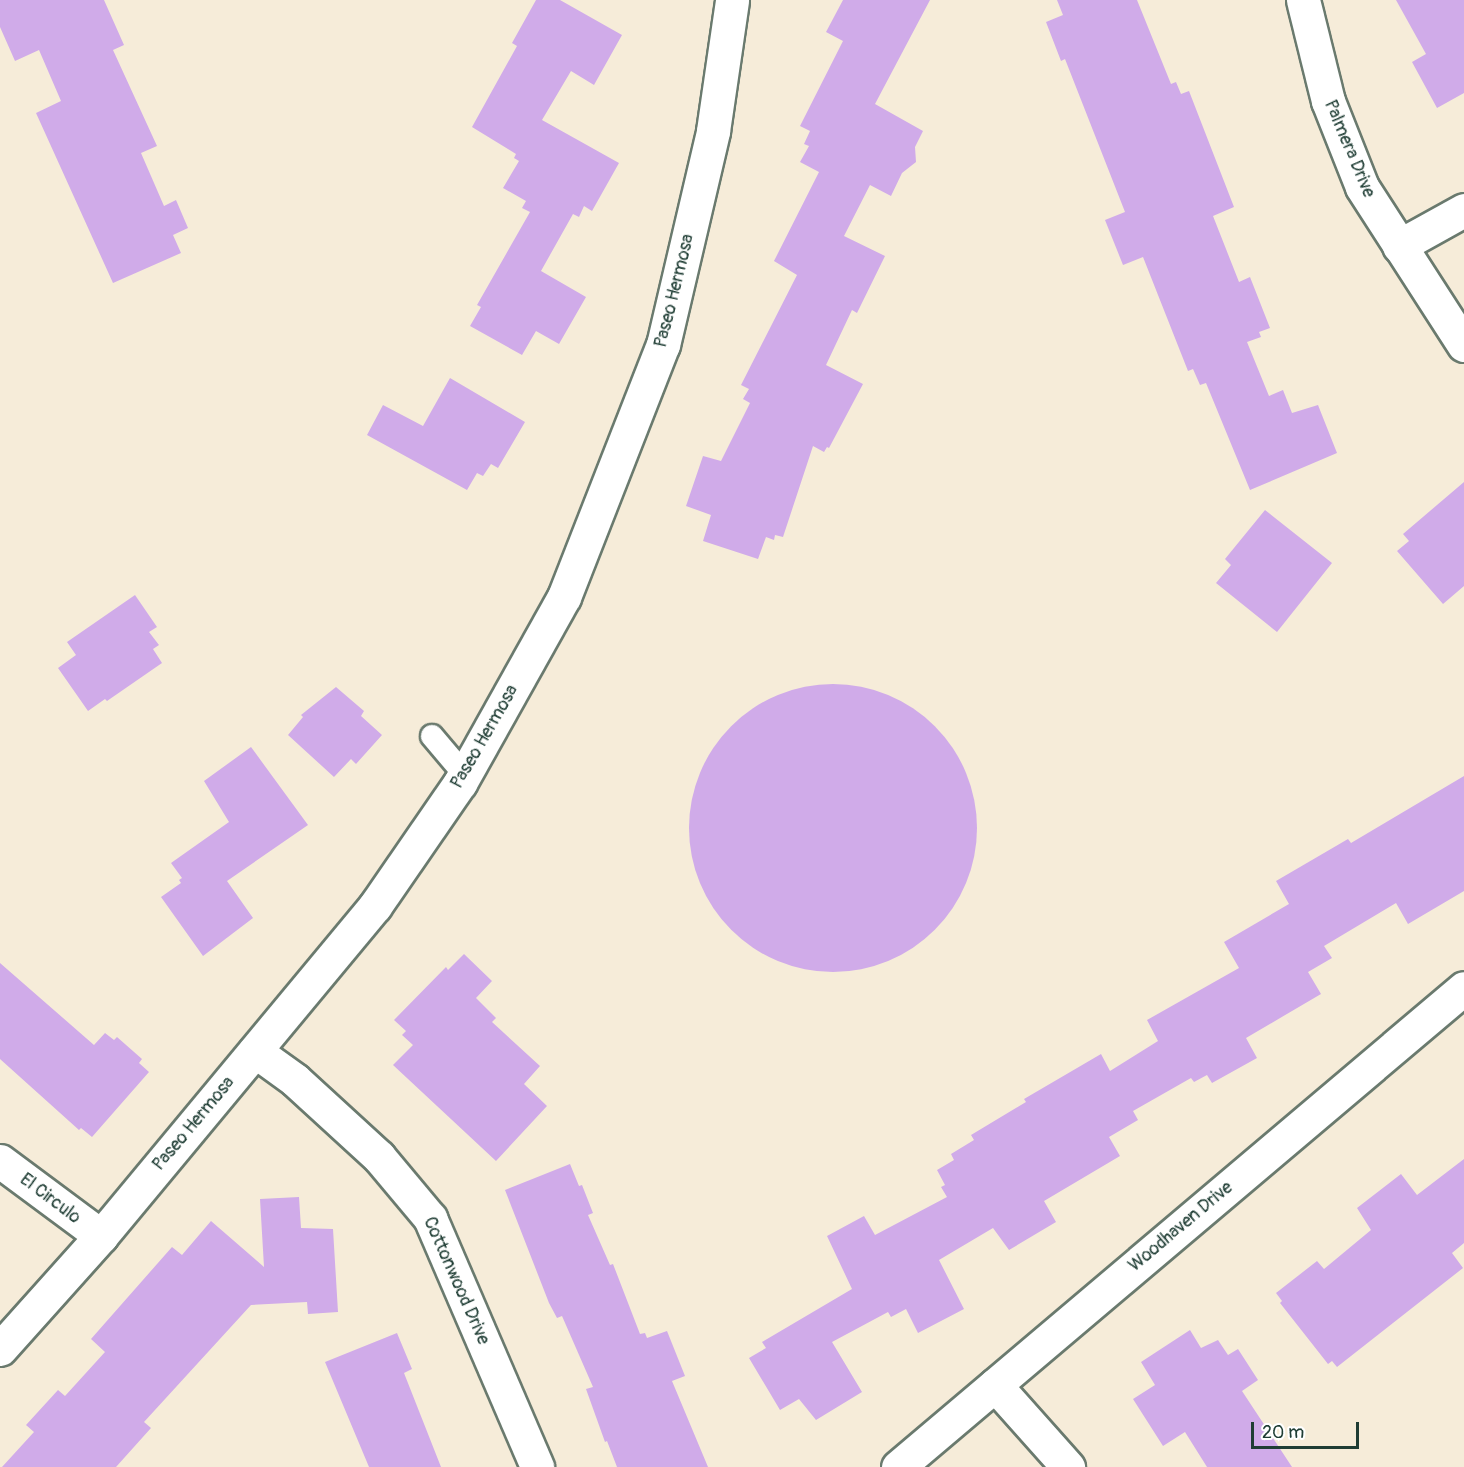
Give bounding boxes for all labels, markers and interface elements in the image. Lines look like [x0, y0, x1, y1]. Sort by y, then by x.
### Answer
street label: Palmera Drive [1319, 97, 1379, 201]
street label: Paseo Hermosa [650, 232, 700, 350]
street label: Paseo Hermosa [447, 681, 523, 793]
street label: Paseo Hermosa [148, 1073, 240, 1175]
street label: El Circulo [15, 1169, 85, 1229]
street label: Woodhaven Drive [1124, 1177, 1238, 1277]
street label: Cottonwood Drive [418, 1214, 494, 1348]
scale bar [1254, 1410, 1362, 1448]
text: 20 m [1262, 1421, 1304, 1444]

